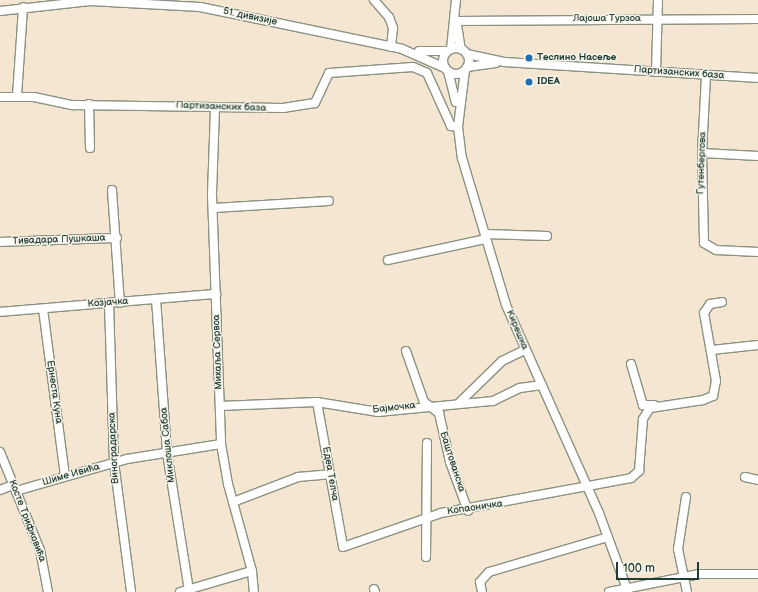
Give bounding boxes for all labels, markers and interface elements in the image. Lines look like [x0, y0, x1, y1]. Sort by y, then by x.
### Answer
street label: 51. дивизије [222, 5, 278, 29]
street label: Лајоша Турзоа [573, 13, 641, 25]
place label: Теслино Насеље [537, 52, 616, 64]
marker: Теслино Насеље [524, 53, 534, 63]
street label: Партизанских база [633, 64, 725, 82]
place label: IDEA [537, 76, 560, 88]
marker: IDEA [524, 77, 534, 87]
street label: Партизанских база [176, 99, 266, 115]
street label: Гутенбергова [695, 131, 709, 195]
street label: Тивадара Пушкаша [12, 232, 106, 248]
street label: Козјачка [87, 296, 129, 310]
street label: Кирешка [503, 308, 531, 352]
street label: Михаља Сервоа [211, 314, 225, 390]
street label: Ернеста Куна [44, 359, 64, 425]
street label: Бајмочка [372, 400, 416, 416]
street label: Миклоша Сабоа [158, 407, 178, 483]
street label: Виноградарска [106, 412, 122, 484]
street label: Баштованска [437, 430, 467, 494]
street label: Едеа Телча [319, 446, 341, 502]
street label: Шиме Ивића [41, 461, 101, 489]
street label: Косте Трифковића [6, 478, 48, 564]
street label: Копаоничка [446, 498, 504, 518]
scale bar [618, 554, 701, 580]
text: 100 m [623, 561, 655, 576]

